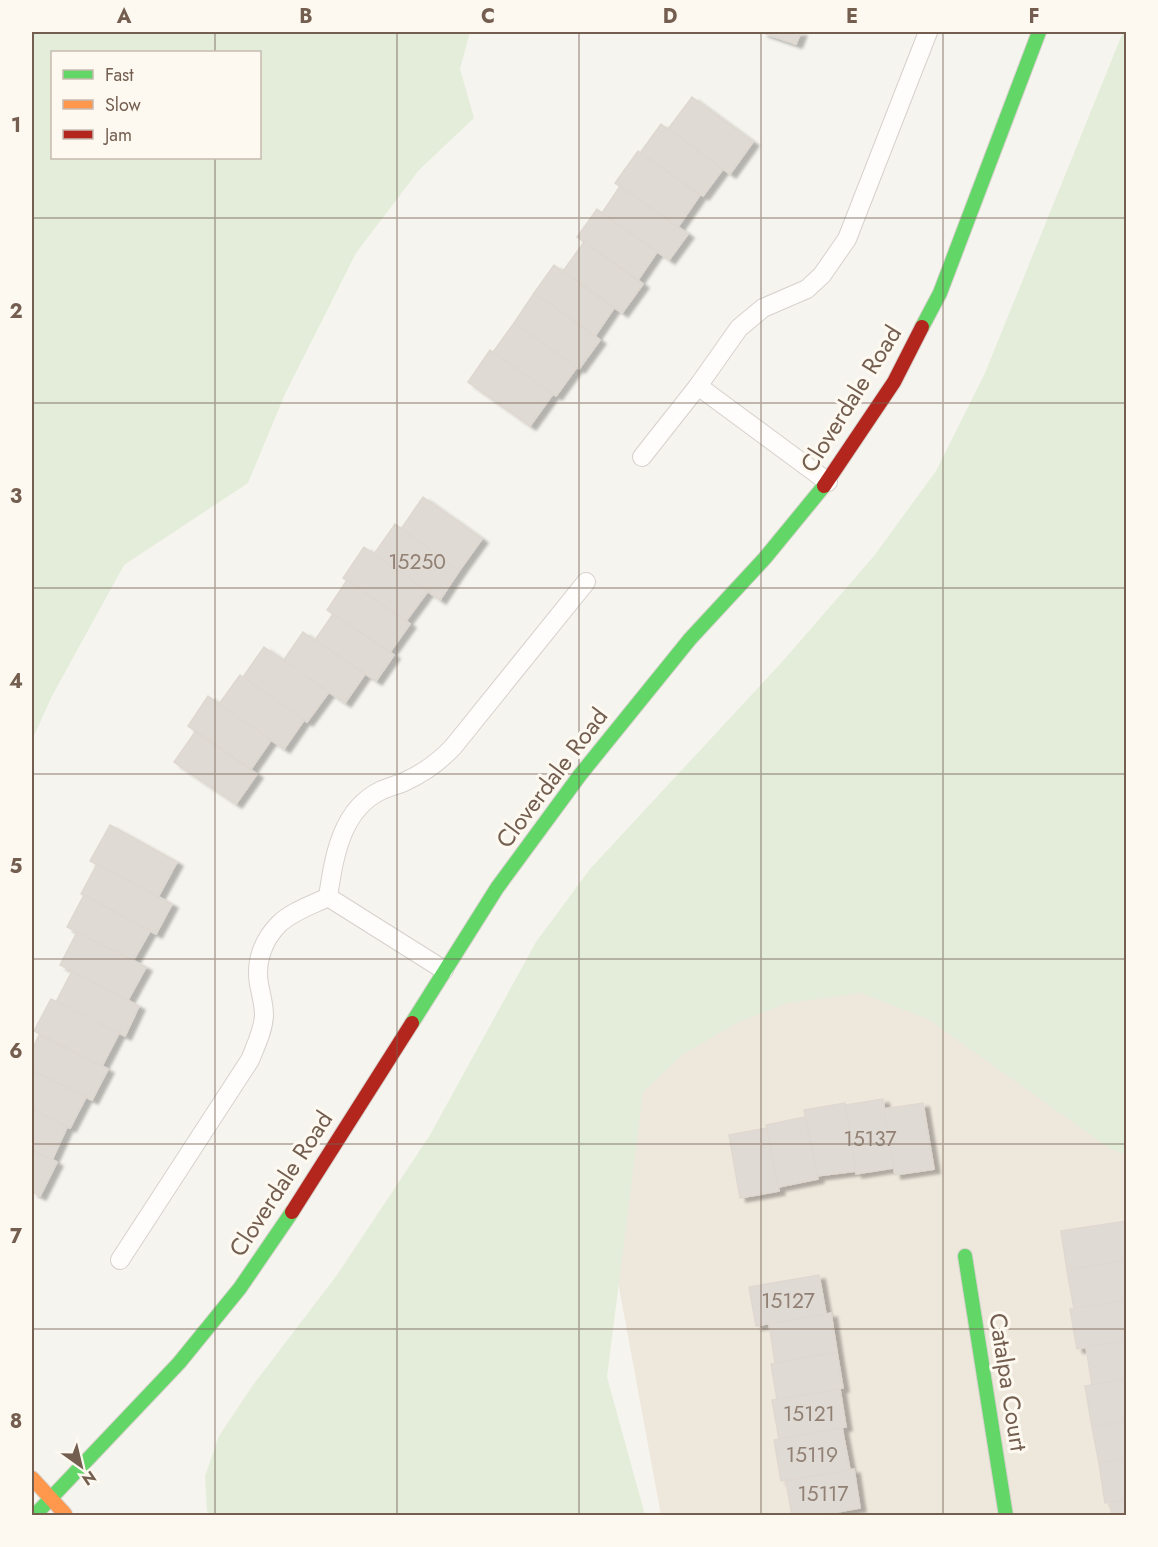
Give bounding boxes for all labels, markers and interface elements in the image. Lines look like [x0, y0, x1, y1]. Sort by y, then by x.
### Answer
text: A [116, 2, 132, 31]
text: B [299, 2, 313, 31]
text: C [481, 2, 495, 31]
text: D [663, 2, 677, 31]
text: E [846, 2, 858, 31]
text: F [1028, 2, 1040, 31]
legend [51, 51, 261, 159]
text: Fast [105, 62, 134, 88]
text: Slow [105, 92, 142, 118]
text: 1 [11, 111, 21, 140]
text: Jam [103, 122, 132, 148]
text: 2 [9, 297, 23, 326]
street label: Cloverdale Road [791, 318, 910, 479]
text: 3 [10, 482, 22, 511]
house number: 15250 [388, 547, 446, 577]
text: 4 [9, 667, 23, 696]
street label: Cloverdale Road [487, 700, 616, 855]
text: 5 [10, 852, 23, 881]
text: 6 [9, 1037, 23, 1066]
street label: Cloverdale Road [220, 1104, 341, 1264]
house number: 15137 [844, 1124, 896, 1154]
text: 7 [10, 1222, 23, 1251]
house number: 15127 [761, 1286, 815, 1316]
street label: Catalpa Court [980, 1310, 1037, 1454]
house number: 15121 [783, 1399, 835, 1429]
text: 8 [10, 1407, 22, 1436]
north arrow [51, 1436, 111, 1496]
house number: 15119 [786, 1440, 838, 1470]
text: N [77, 1465, 101, 1491]
house number: 15117 [797, 1479, 849, 1509]

